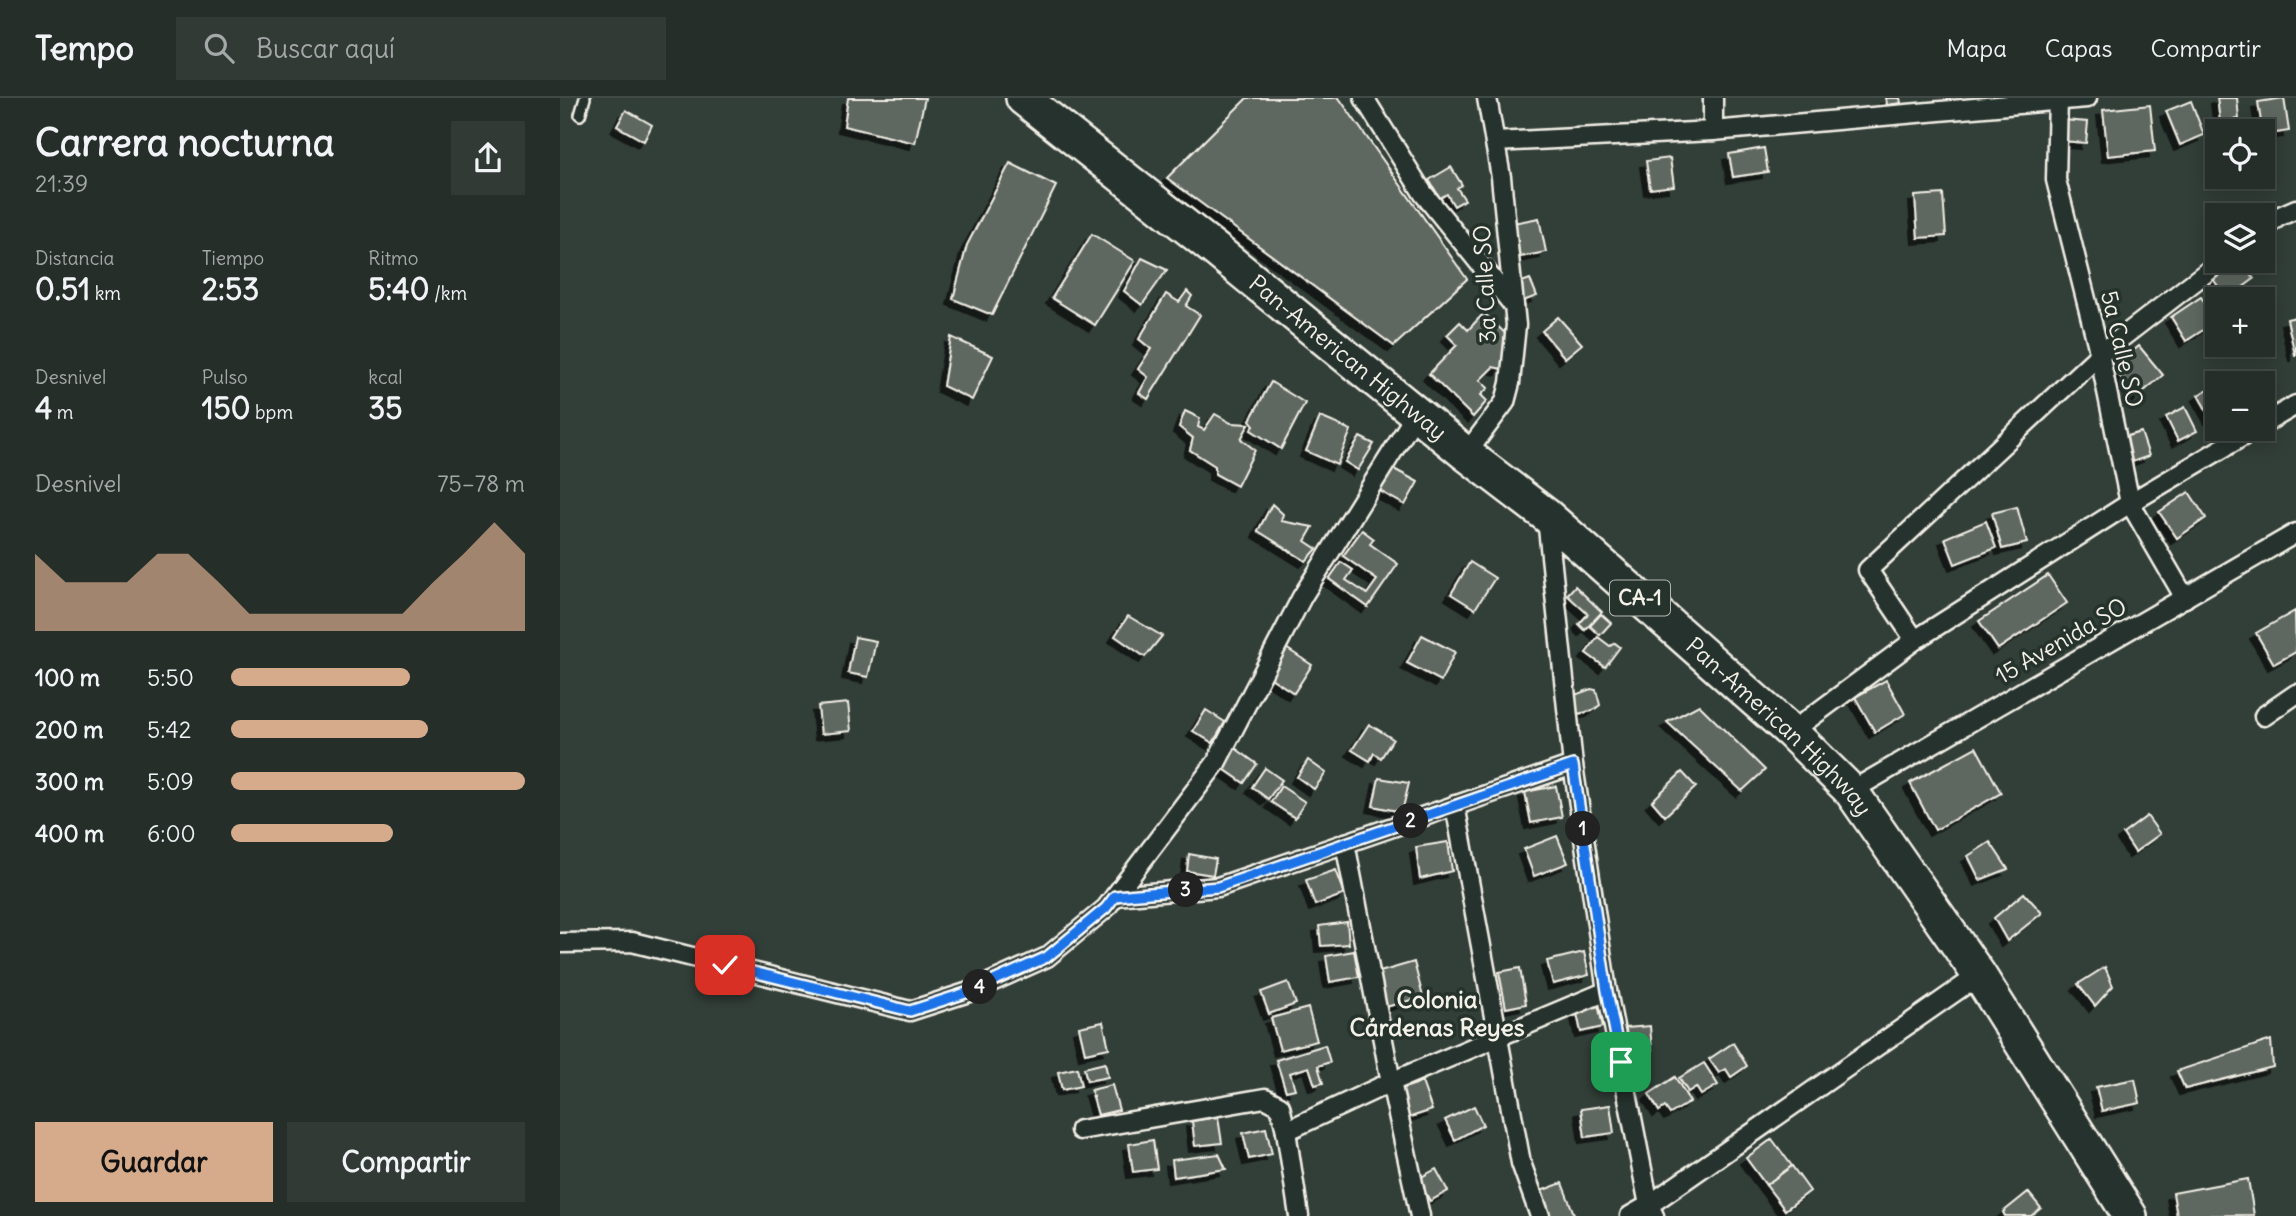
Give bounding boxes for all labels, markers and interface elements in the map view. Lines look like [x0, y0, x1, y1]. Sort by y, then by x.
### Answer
search box [176, 17, 666, 80]
text: Tempo [35, 27, 134, 69]
icon: search [200, 29, 238, 67]
text: Buscar aquí [256, 32, 395, 65]
text: Mapa [1946, 33, 2007, 63]
text: Capas [2045, 33, 2112, 63]
text: Compartir [2150, 33, 2261, 63]
text: Carrera nocturna [35, 119, 334, 166]
map controls [2205, 119, 2275, 441]
button: locate [2205, 119, 2275, 189]
button: share [451, 121, 525, 195]
text: 21:39 [35, 169, 88, 198]
button: layers [2205, 203, 2275, 273]
street label: 3a Calle SO [1467, 224, 1502, 344]
text: Distancia [35, 246, 114, 270]
text: Tiempo [202, 246, 264, 270]
text: Ritmo [368, 246, 418, 270]
street label: Pan-American Highway [1244, 268, 1453, 447]
text: 0.51 [35, 270, 90, 308]
text: 2:53 [202, 270, 259, 308]
text: 5:40 [368, 270, 429, 308]
text: km [90, 281, 121, 305]
text: /km [429, 281, 467, 305]
button: + [2205, 287, 2275, 357]
street label: 5a Calle SO [2095, 288, 2150, 410]
text: Desnivel [35, 365, 106, 389]
text: Pulso [202, 365, 248, 389]
text: kcal [368, 365, 403, 389]
button: − [2205, 371, 2275, 441]
text: 4 [35, 389, 52, 427]
text: 150 [202, 389, 251, 427]
text: 35 [368, 389, 403, 427]
text: m [52, 400, 74, 424]
text: bpm [251, 400, 293, 424]
text: Desnivel [35, 469, 121, 498]
text: 75–78 m [437, 469, 525, 498]
road number: CA-1 [1610, 580, 1670, 616]
street label: 15 Avenida SO [1990, 591, 2132, 690]
street label: Pan-American Highway [1680, 631, 1879, 821]
text: 100 m [35, 663, 100, 692]
text: 5:50 [147, 663, 194, 692]
text: 200 m [35, 715, 104, 744]
text: 5:42 [147, 715, 191, 744]
text: 300 m [35, 767, 104, 796]
text: 5:09 [147, 767, 194, 796]
pin: 2 [1394, 804, 1428, 838]
text: 2 [1405, 808, 1416, 832]
pin: 1 [1566, 812, 1600, 846]
text: 1 [1579, 816, 1586, 840]
text: 400 m [35, 819, 104, 848]
text: 6:00 [147, 819, 196, 848]
pin: 3 [1168, 872, 1204, 908]
text: 3 [1180, 877, 1191, 901]
pin [695, 935, 755, 995]
icon: check [706, 946, 744, 984]
pin: 4 [962, 970, 998, 1004]
text: 4 [974, 974, 985, 998]
district label: Colonia Cárdenas Reyes [1349, 984, 1525, 1042]
pin [1591, 1032, 1651, 1092]
icon: arrive [1602, 1043, 1640, 1081]
button: Guardar [35, 1122, 273, 1202]
button: Compartir [287, 1122, 525, 1202]

